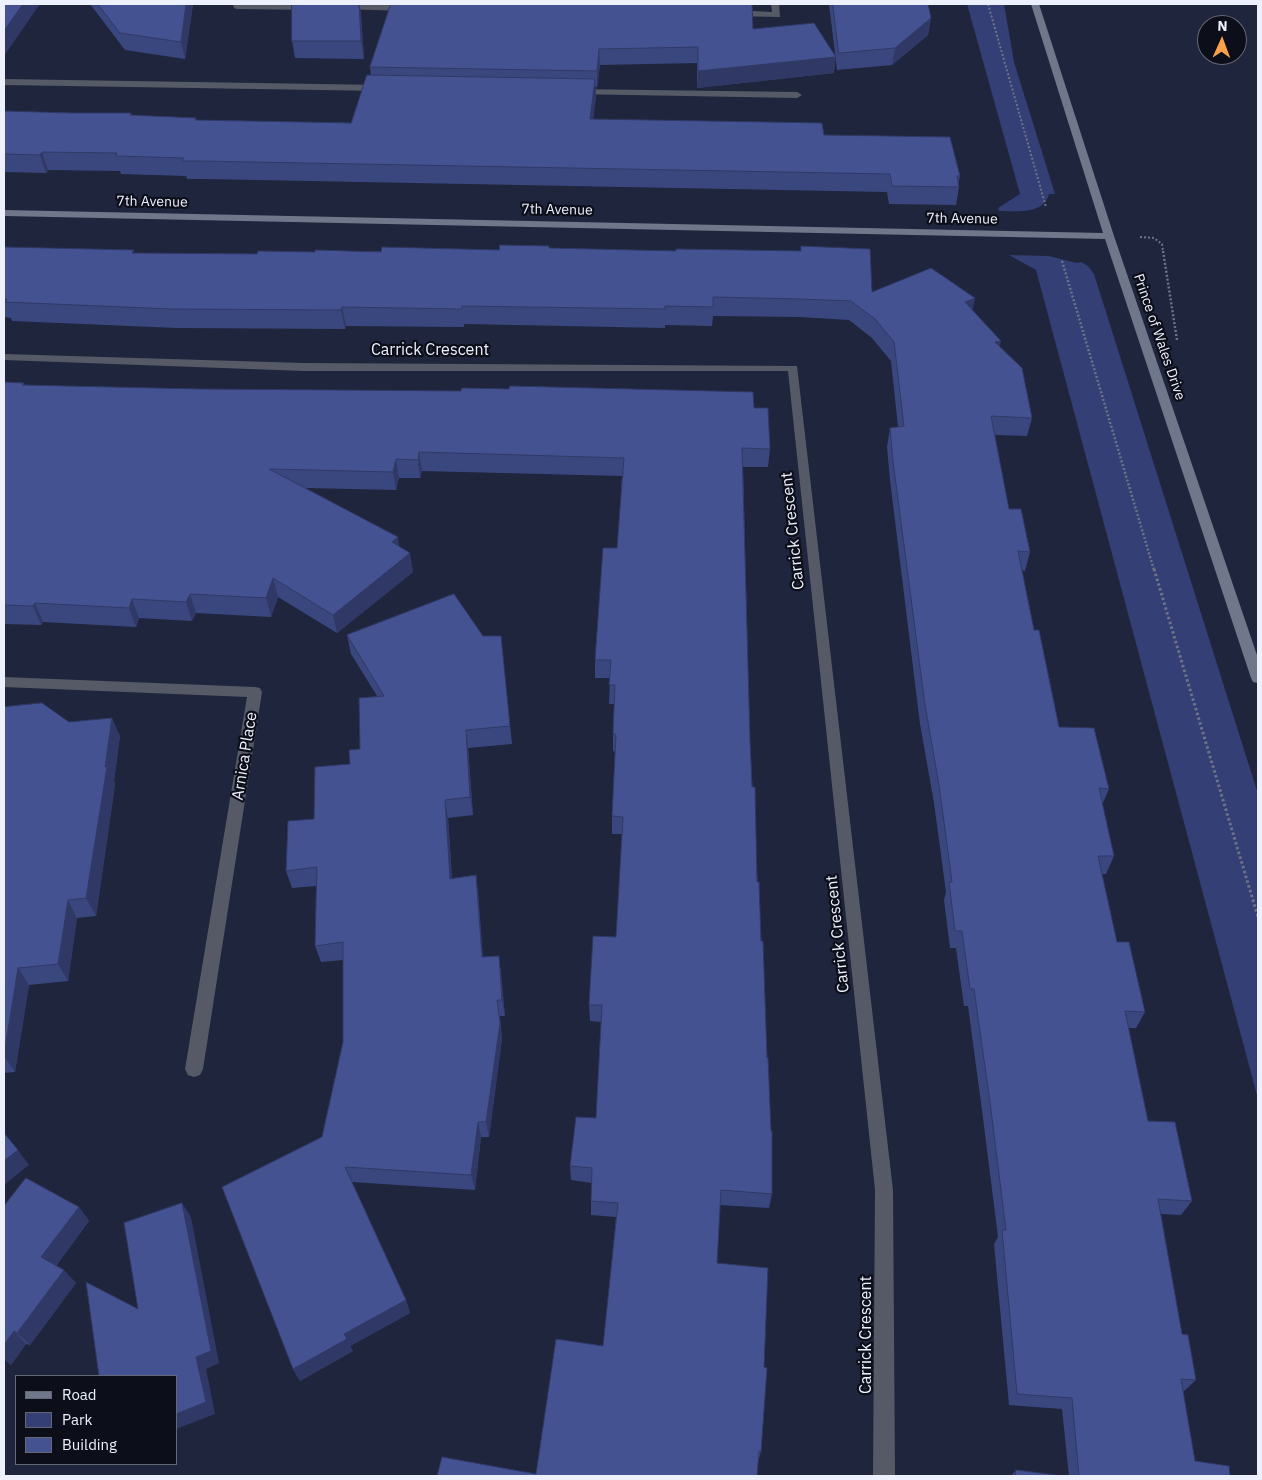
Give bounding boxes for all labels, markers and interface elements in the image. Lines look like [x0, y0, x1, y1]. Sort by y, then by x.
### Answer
north arrow [1197, 15, 1247, 65]
text: N [1217, 17, 1228, 35]
street label: 7th Avenue [116, 193, 188, 211]
street label: 7th Avenue [521, 201, 593, 219]
street label: 7th Avenue [926, 210, 998, 228]
street label: Prince of Wales Drive [1130, 272, 1188, 402]
street label: Carrick Crescent [371, 340, 489, 360]
street label: Carrick Crescent [777, 471, 809, 591]
street label: Arnica Place [229, 711, 261, 801]
street label: Carrick Crescent [822, 874, 854, 994]
street label: Carrick Crescent [856, 1276, 876, 1394]
legend [15, 1375, 178, 1465]
text: Road [62, 1385, 97, 1404]
text: Park [62, 1410, 92, 1429]
text: Building [62, 1435, 117, 1454]

